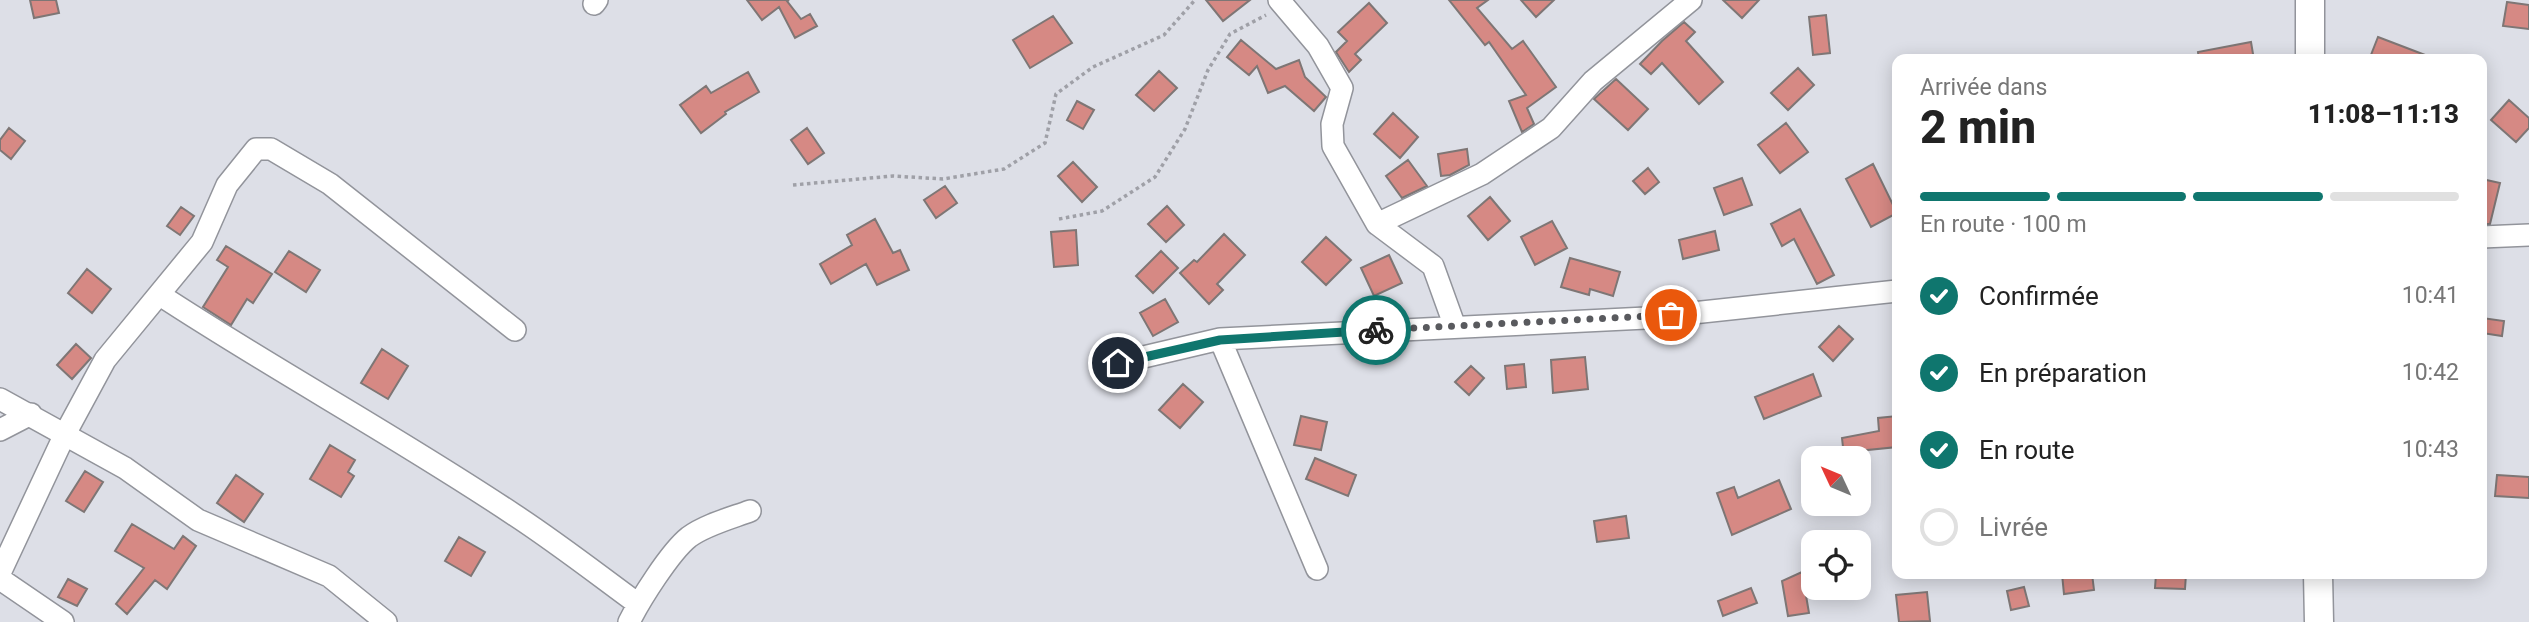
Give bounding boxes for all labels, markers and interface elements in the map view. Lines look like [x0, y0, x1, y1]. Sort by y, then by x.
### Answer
text: Arrivée dans [1920, 74, 2047, 101]
text: 11:08–11:13 [2308, 99, 2459, 129]
text: 2 min [1920, 100, 2036, 154]
text: En route · 100 m [1920, 211, 2087, 238]
icon: check [1920, 277, 1958, 315]
text: Confirmée [1979, 281, 2099, 311]
text: 10:41 [2402, 282, 2459, 309]
pin [1641, 285, 1701, 345]
courier [1341, 295, 1411, 365]
icon: bag [1652, 296, 1690, 334]
icon: bike [1357, 311, 1395, 349]
pin [1088, 333, 1148, 393]
icon: home [1099, 344, 1137, 382]
icon: check [1920, 354, 1958, 392]
text: En préparation [1979, 358, 2147, 388]
text: 10:42 [2402, 359, 2459, 386]
icon: check [1920, 431, 1958, 469]
text: En route [1979, 435, 2075, 465]
text: 10:43 [2402, 436, 2459, 463]
north arrow [1801, 446, 1871, 516]
map controls [1801, 446, 1871, 600]
text: Livrée [1979, 512, 2048, 542]
button: locate [1801, 530, 1871, 600]

